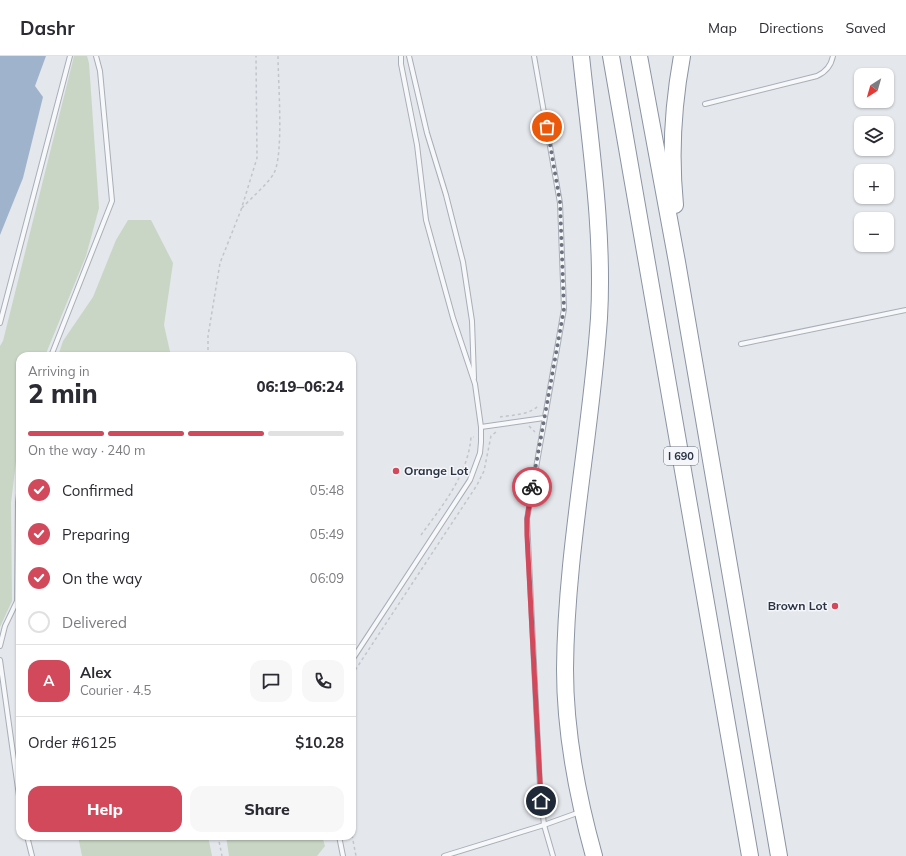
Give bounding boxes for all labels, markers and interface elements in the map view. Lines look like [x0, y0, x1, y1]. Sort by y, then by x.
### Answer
text: Dashr [20, 16, 75, 40]
text: Map [708, 19, 737, 37]
text: Directions [759, 19, 824, 37]
text: Saved [846, 19, 886, 37]
north arrow [854, 68, 894, 108]
map controls [854, 68, 894, 252]
pin [530, 110, 564, 144]
icon: bag [536, 116, 558, 138]
button: layers [854, 116, 894, 156]
button: + [854, 164, 894, 204]
button: − [854, 212, 894, 252]
text: Arriving in [28, 363, 90, 379]
text: 2 min [28, 377, 98, 410]
text: 06:19–06:24 [257, 377, 344, 396]
text: On the way · 240 m [28, 442, 145, 458]
road number: I 690 [664, 447, 698, 465]
place label: Orange Lot [404, 463, 469, 478]
marker: Orange Lot [391, 466, 401, 476]
courier [512, 467, 552, 507]
icon: bike [521, 476, 543, 498]
icon: check [28, 479, 50, 501]
text: Confirmed [62, 481, 133, 500]
text: 05:48 [310, 482, 344, 498]
icon: check [28, 523, 50, 545]
text: Preparing [62, 525, 130, 544]
text: 05:49 [310, 526, 344, 542]
icon: check [28, 567, 50, 589]
text: On the way [62, 569, 142, 588]
text: 06:09 [310, 570, 344, 586]
place label: Brown Lot [768, 598, 827, 613]
marker: Brown Lot [830, 601, 840, 611]
text: Delivered [62, 613, 127, 632]
button: chat [250, 660, 292, 702]
button: phone [302, 660, 344, 702]
text: Alex [80, 663, 112, 682]
text: A [43, 671, 55, 690]
text: Courier · 4.5 [80, 682, 151, 698]
text: Order #6125 [28, 733, 116, 752]
text: $10.28 [295, 733, 344, 752]
pin [524, 784, 558, 818]
button: Help [28, 786, 182, 832]
button: Share [190, 786, 344, 832]
icon: home [530, 790, 552, 812]

